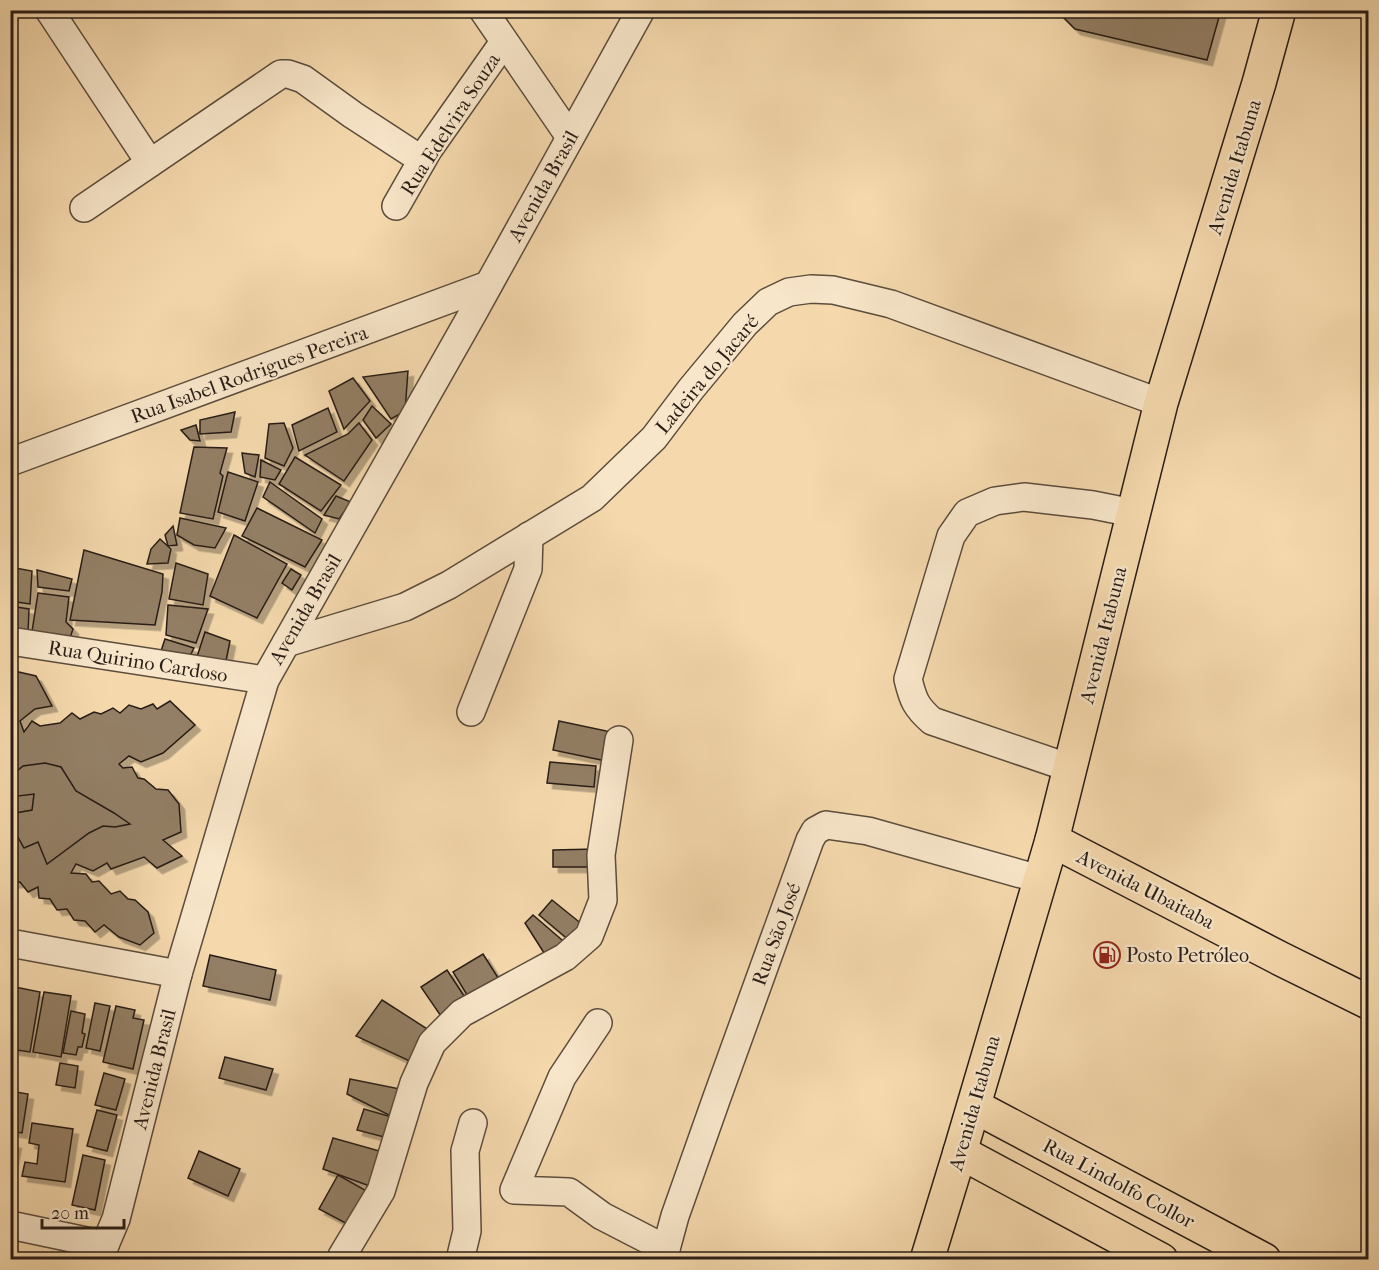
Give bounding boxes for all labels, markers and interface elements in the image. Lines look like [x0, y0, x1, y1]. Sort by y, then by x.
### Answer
street label: Rua Edelvira Souza [396, 48, 505, 200]
street label: Avenida Itabuna [1203, 96, 1266, 239]
street label: Avenida Brasil [503, 126, 584, 247]
street label: Ladeira do Jacaré [651, 310, 764, 438]
street label: Rua Isabel Rodrigues Pereira [128, 321, 371, 428]
street label: Avenida Brasil [264, 550, 346, 669]
street label: Avenida Itabuna [1075, 564, 1132, 707]
street label: Rua Quirino Cardoso [46, 636, 229, 687]
street label: Avenida Ubaitaba [1072, 844, 1219, 934]
street label: Rua São José [747, 880, 806, 989]
fuel station icon: Posto Petróleo [1092, 940, 1122, 970]
place label: Posto Petróleo [1126, 944, 1249, 967]
street label: Avenida Brasil [128, 1006, 181, 1133]
street label: Avenida Itabuna [944, 1032, 1005, 1175]
street label: Rua Lindolfo Collor [1039, 1134, 1199, 1233]
scale bar [42, 1192, 124, 1230]
text: 20 m [51, 1203, 89, 1224]

